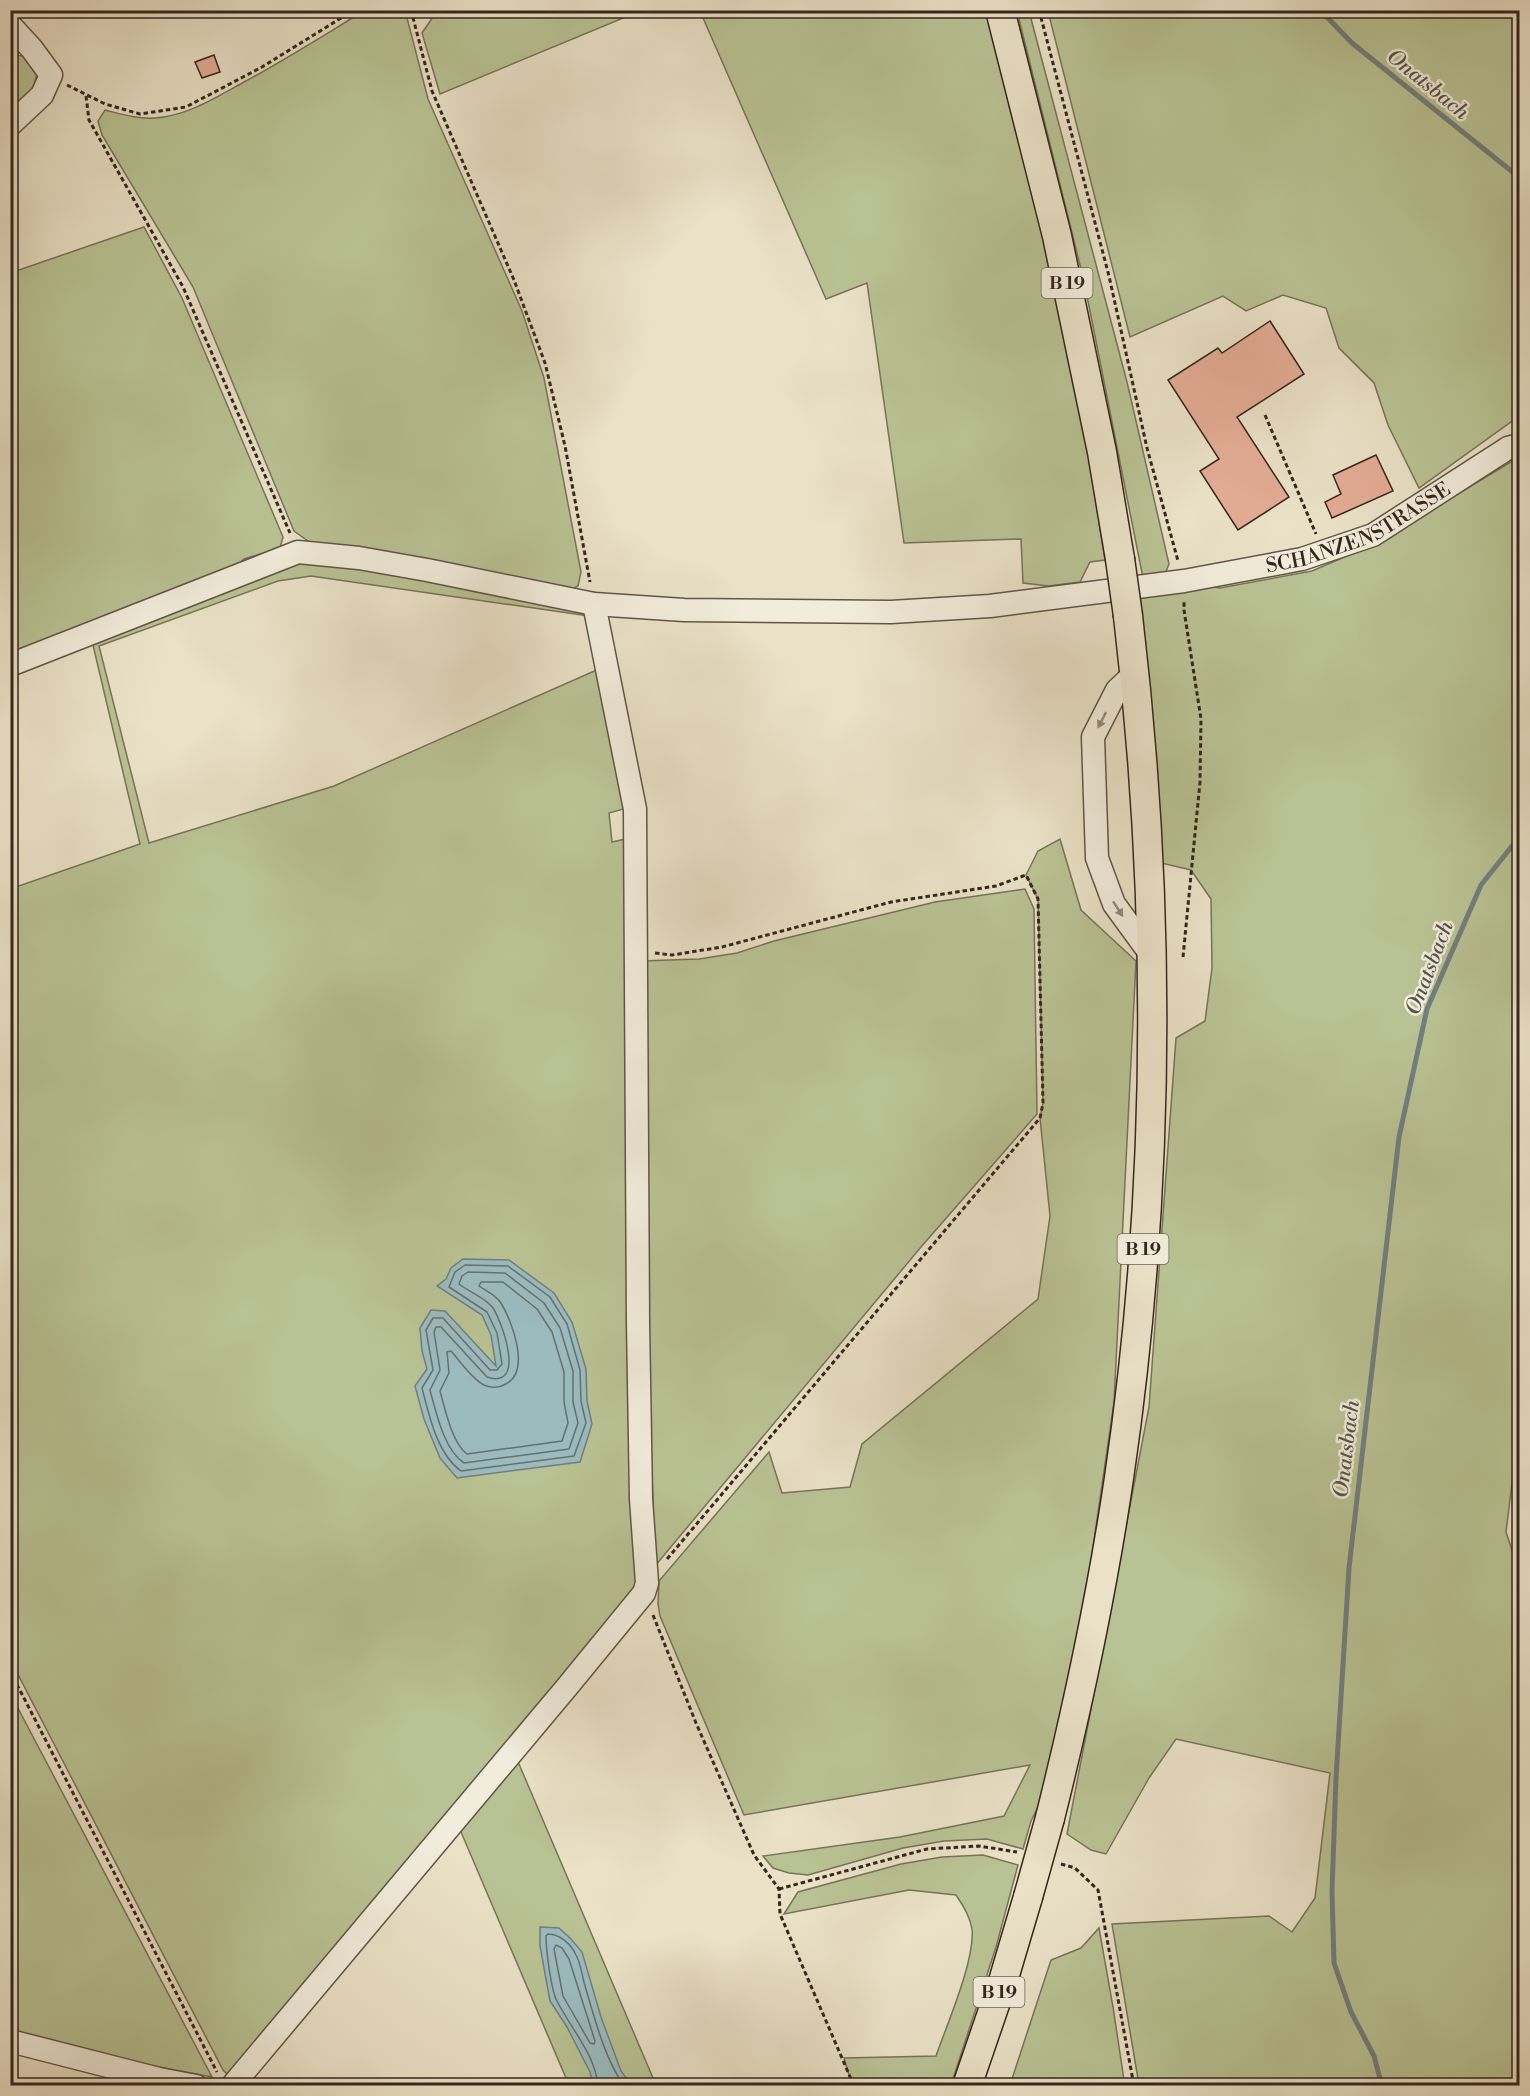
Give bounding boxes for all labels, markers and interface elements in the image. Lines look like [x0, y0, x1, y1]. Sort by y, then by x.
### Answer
water label: Onatsbach [1381, 44, 1474, 126]
road number: B 19 [1042, 268, 1092, 298]
street label: SCHANZENSTRASSE [1264, 477, 1456, 579]
one-way arrow [1097, 712, 1107, 729]
one-way arrow [1113, 900, 1124, 917]
water label: Onatsbach [1400, 918, 1460, 1019]
road number: B 19 [1118, 1234, 1168, 1264]
water label: Onatsbach [1328, 1399, 1366, 1499]
road number: B 19 [974, 1977, 1024, 2007]

